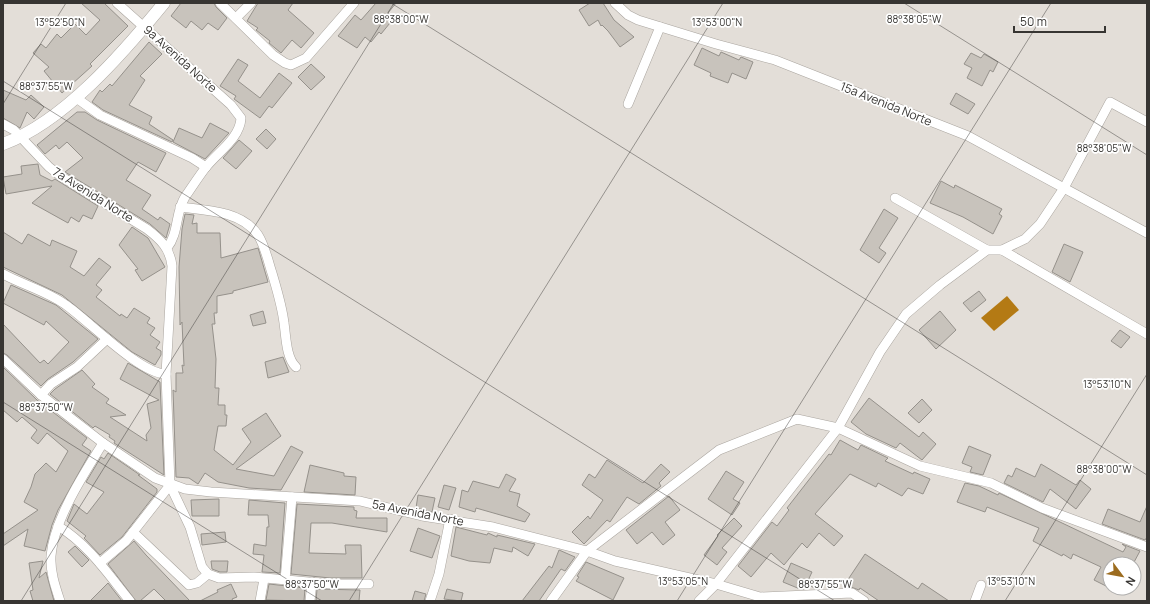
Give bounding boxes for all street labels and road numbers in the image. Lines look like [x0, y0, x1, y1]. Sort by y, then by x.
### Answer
street label: 9a Avenida Norte [140, 21, 221, 96]
street label: 15a Avenida Norte [838, 77, 935, 130]
street label: 7a Avenida Norte [50, 163, 137, 226]
street label: 5a Avenida Norte [371, 495, 465, 530]

